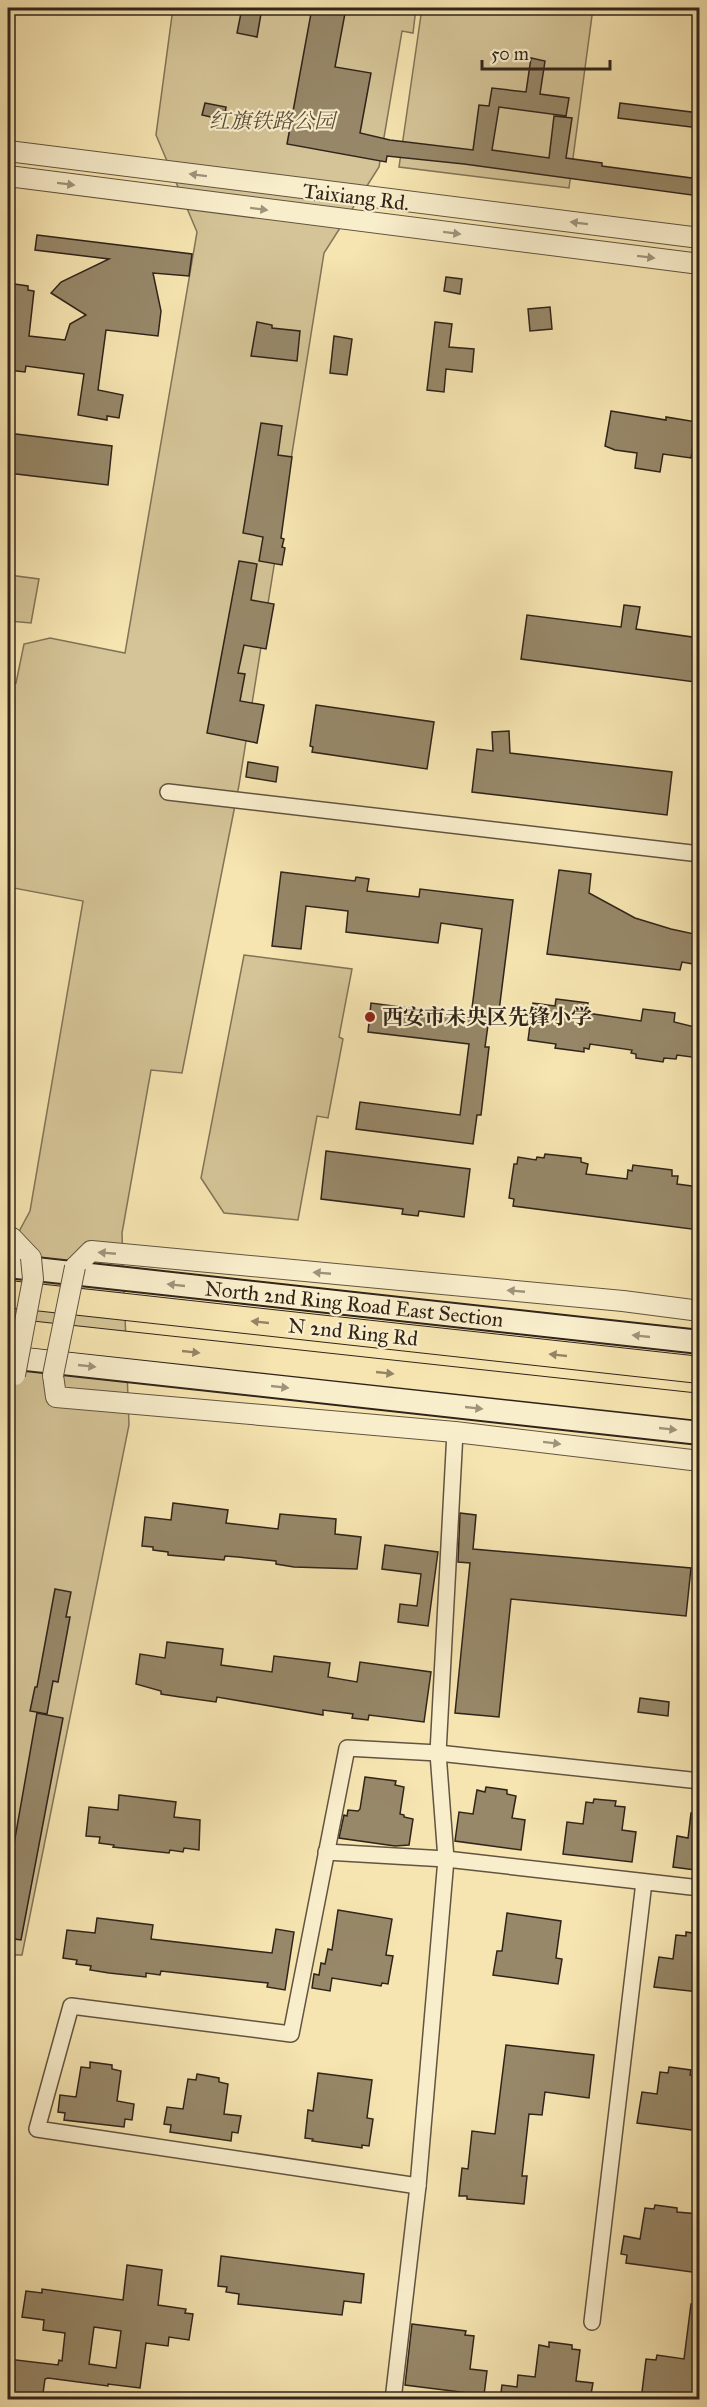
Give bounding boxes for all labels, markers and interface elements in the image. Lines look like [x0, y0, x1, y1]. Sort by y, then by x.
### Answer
scale bar [482, 33, 610, 71]
text: 50 m [491, 43, 529, 65]
park label: 红旗铁路公园 [209, 108, 338, 134]
one-way arrow [188, 170, 207, 179]
street label: Taixiang Rd. [301, 178, 411, 216]
one-way arrow [56, 179, 75, 188]
one-way arrow [249, 204, 268, 213]
one-way arrow [569, 218, 588, 228]
one-way arrow [443, 229, 462, 238]
one-way arrow [636, 253, 655, 262]
place label: 西安市未央区先锋小学 [382, 1004, 592, 1030]
marker: 西安市未央区先锋小学 [363, 1010, 377, 1024]
one-way arrow [97, 1248, 116, 1258]
one-way arrow [313, 1268, 332, 1278]
street label: North 2nd Ring Road East Section [203, 1275, 505, 1333]
one-way arrow [167, 1280, 186, 1289]
one-way arrow [507, 1286, 526, 1296]
street label: N 2nd Ring Rd [287, 1312, 420, 1352]
one-way arrow [250, 1317, 269, 1327]
one-way arrow [632, 1331, 651, 1341]
one-way arrow [181, 1347, 200, 1357]
one-way arrow [548, 1350, 567, 1359]
one-way arrow [77, 1361, 96, 1370]
one-way arrow [375, 1368, 394, 1378]
one-way arrow [271, 1382, 290, 1392]
one-way arrow [465, 1403, 484, 1413]
one-way arrow [659, 1425, 678, 1434]
one-way arrow [543, 1439, 562, 1448]

